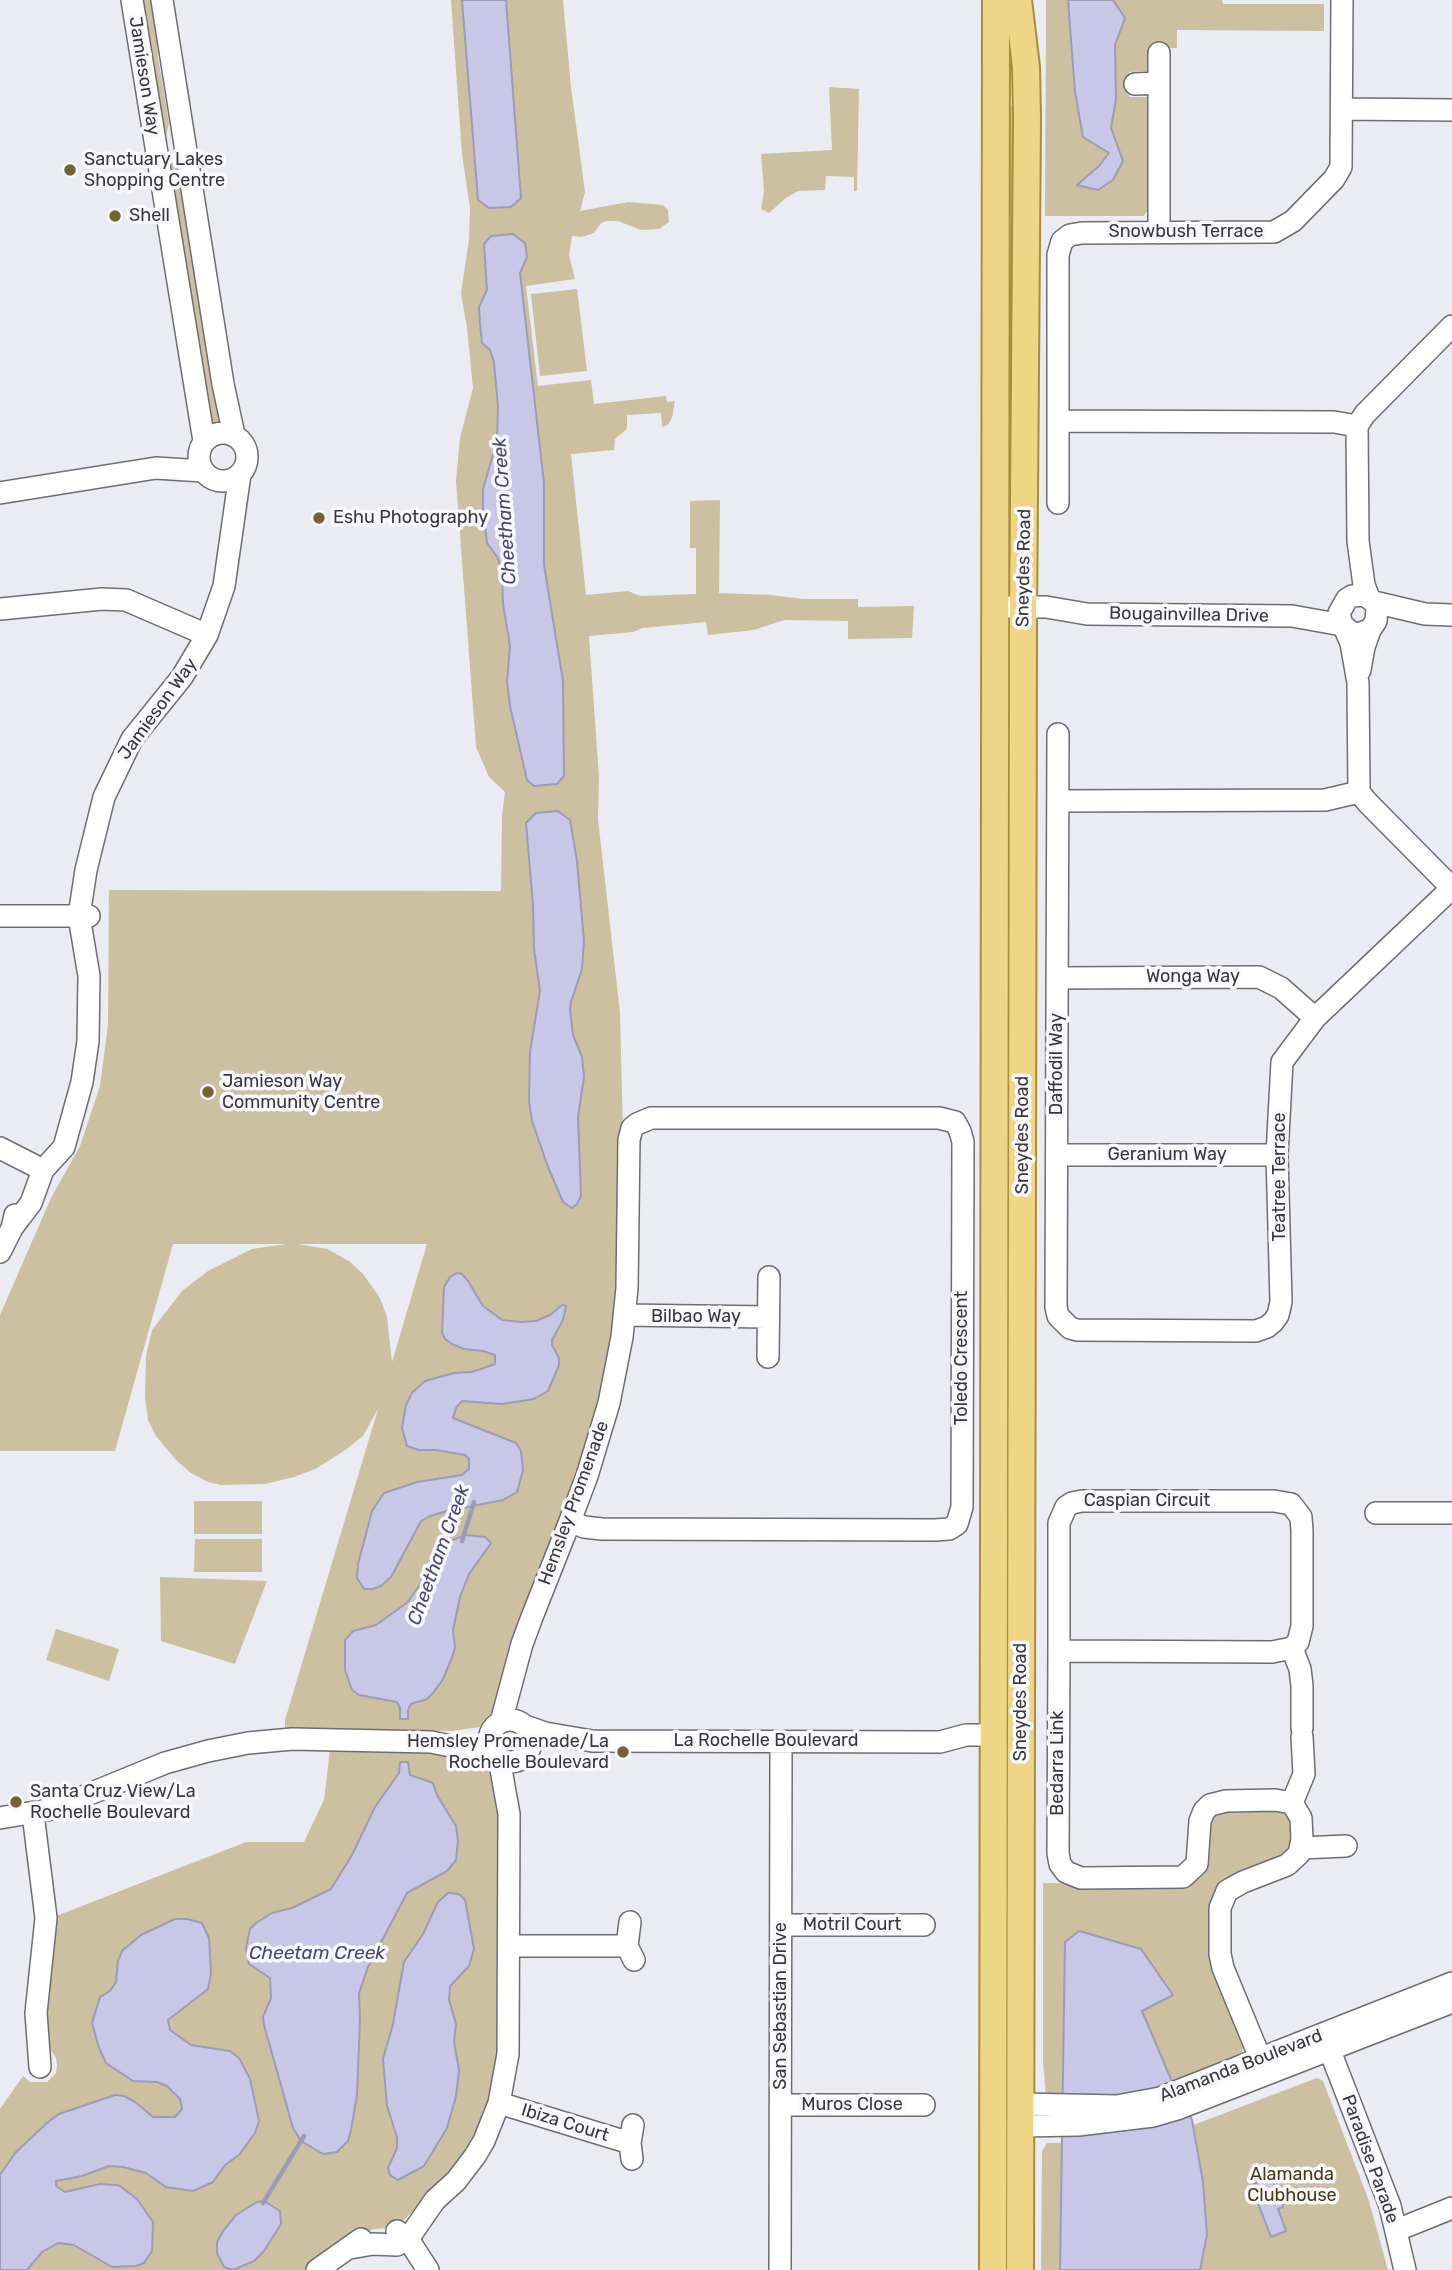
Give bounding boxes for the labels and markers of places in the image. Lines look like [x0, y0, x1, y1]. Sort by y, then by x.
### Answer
place label: Sanctuary Lakes Shopping Centre [84, 149, 225, 192]
marker: Sanctuary Lakes Shopping Centre [62, 162, 78, 178]
place label: Shell [129, 205, 170, 227]
marker: Shell [107, 208, 123, 224]
place label: Eshu Photography [333, 507, 488, 529]
marker: Eshu Photography [311, 510, 327, 526]
place label: Jamieson Way Community Centre [222, 1071, 380, 1114]
marker: Jamieson Way Community Centre [200, 1084, 216, 1100]
place label: Hemsley Promenade/La Rochelle Boulevard [407, 1731, 609, 1774]
marker: Hemsley Promenade/La Rochelle Boulevard [615, 1744, 631, 1760]
place label: Santa Cruz View/La Rochelle Boulevard [30, 1781, 196, 1824]
marker: Santa Cruz View/La Rochelle Boulevard [8, 1794, 24, 1810]

